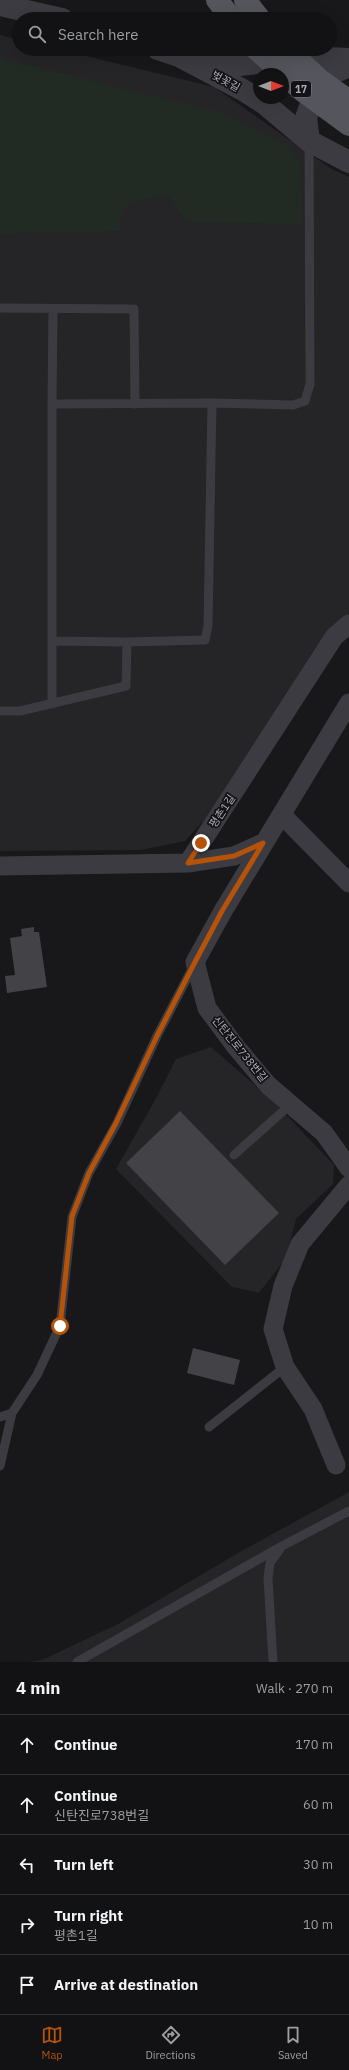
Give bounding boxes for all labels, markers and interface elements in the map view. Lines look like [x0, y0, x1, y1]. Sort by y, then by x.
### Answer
search box [12, 12, 337, 56]
icon: search [26, 23, 48, 45]
text: Search here [58, 25, 138, 44]
street label: 벚꽃길 [209, 68, 243, 94]
north arrow [253, 68, 289, 104]
road number: 17 [291, 81, 311, 97]
street label: 평촌1길 [206, 792, 238, 830]
route end [192, 834, 210, 852]
street label: 신탄진로738번길 [209, 1013, 271, 1085]
route start [51, 1317, 69, 1335]
text: 4 min [16, 1677, 60, 1699]
text: Walk · 270 m [256, 1680, 333, 1697]
icon: ahead [16, 1734, 38, 1756]
text: Continue [54, 1735, 118, 1754]
text: 170 m [295, 1736, 333, 1753]
text: Continue [54, 1786, 118, 1805]
icon: ahead [16, 1794, 38, 1816]
text: 60 m [303, 1796, 333, 1813]
text: 신탄진로738번길 [54, 1807, 149, 1824]
icon: left [16, 1854, 38, 1876]
text: Turn left [54, 1855, 114, 1874]
text: 30 m [303, 1856, 333, 1873]
text: Turn right [54, 1906, 123, 1925]
icon: right [16, 1914, 38, 1936]
text: 10 m [303, 1916, 333, 1933]
text: 평촌1길 [54, 1927, 98, 1944]
icon: arrive [16, 1974, 38, 1996]
text: Arrive at destination [54, 1975, 198, 1994]
tab: Map [41, 2024, 63, 2062]
tab: Directions [145, 2024, 196, 2062]
tab: Saved [278, 2024, 308, 2062]

